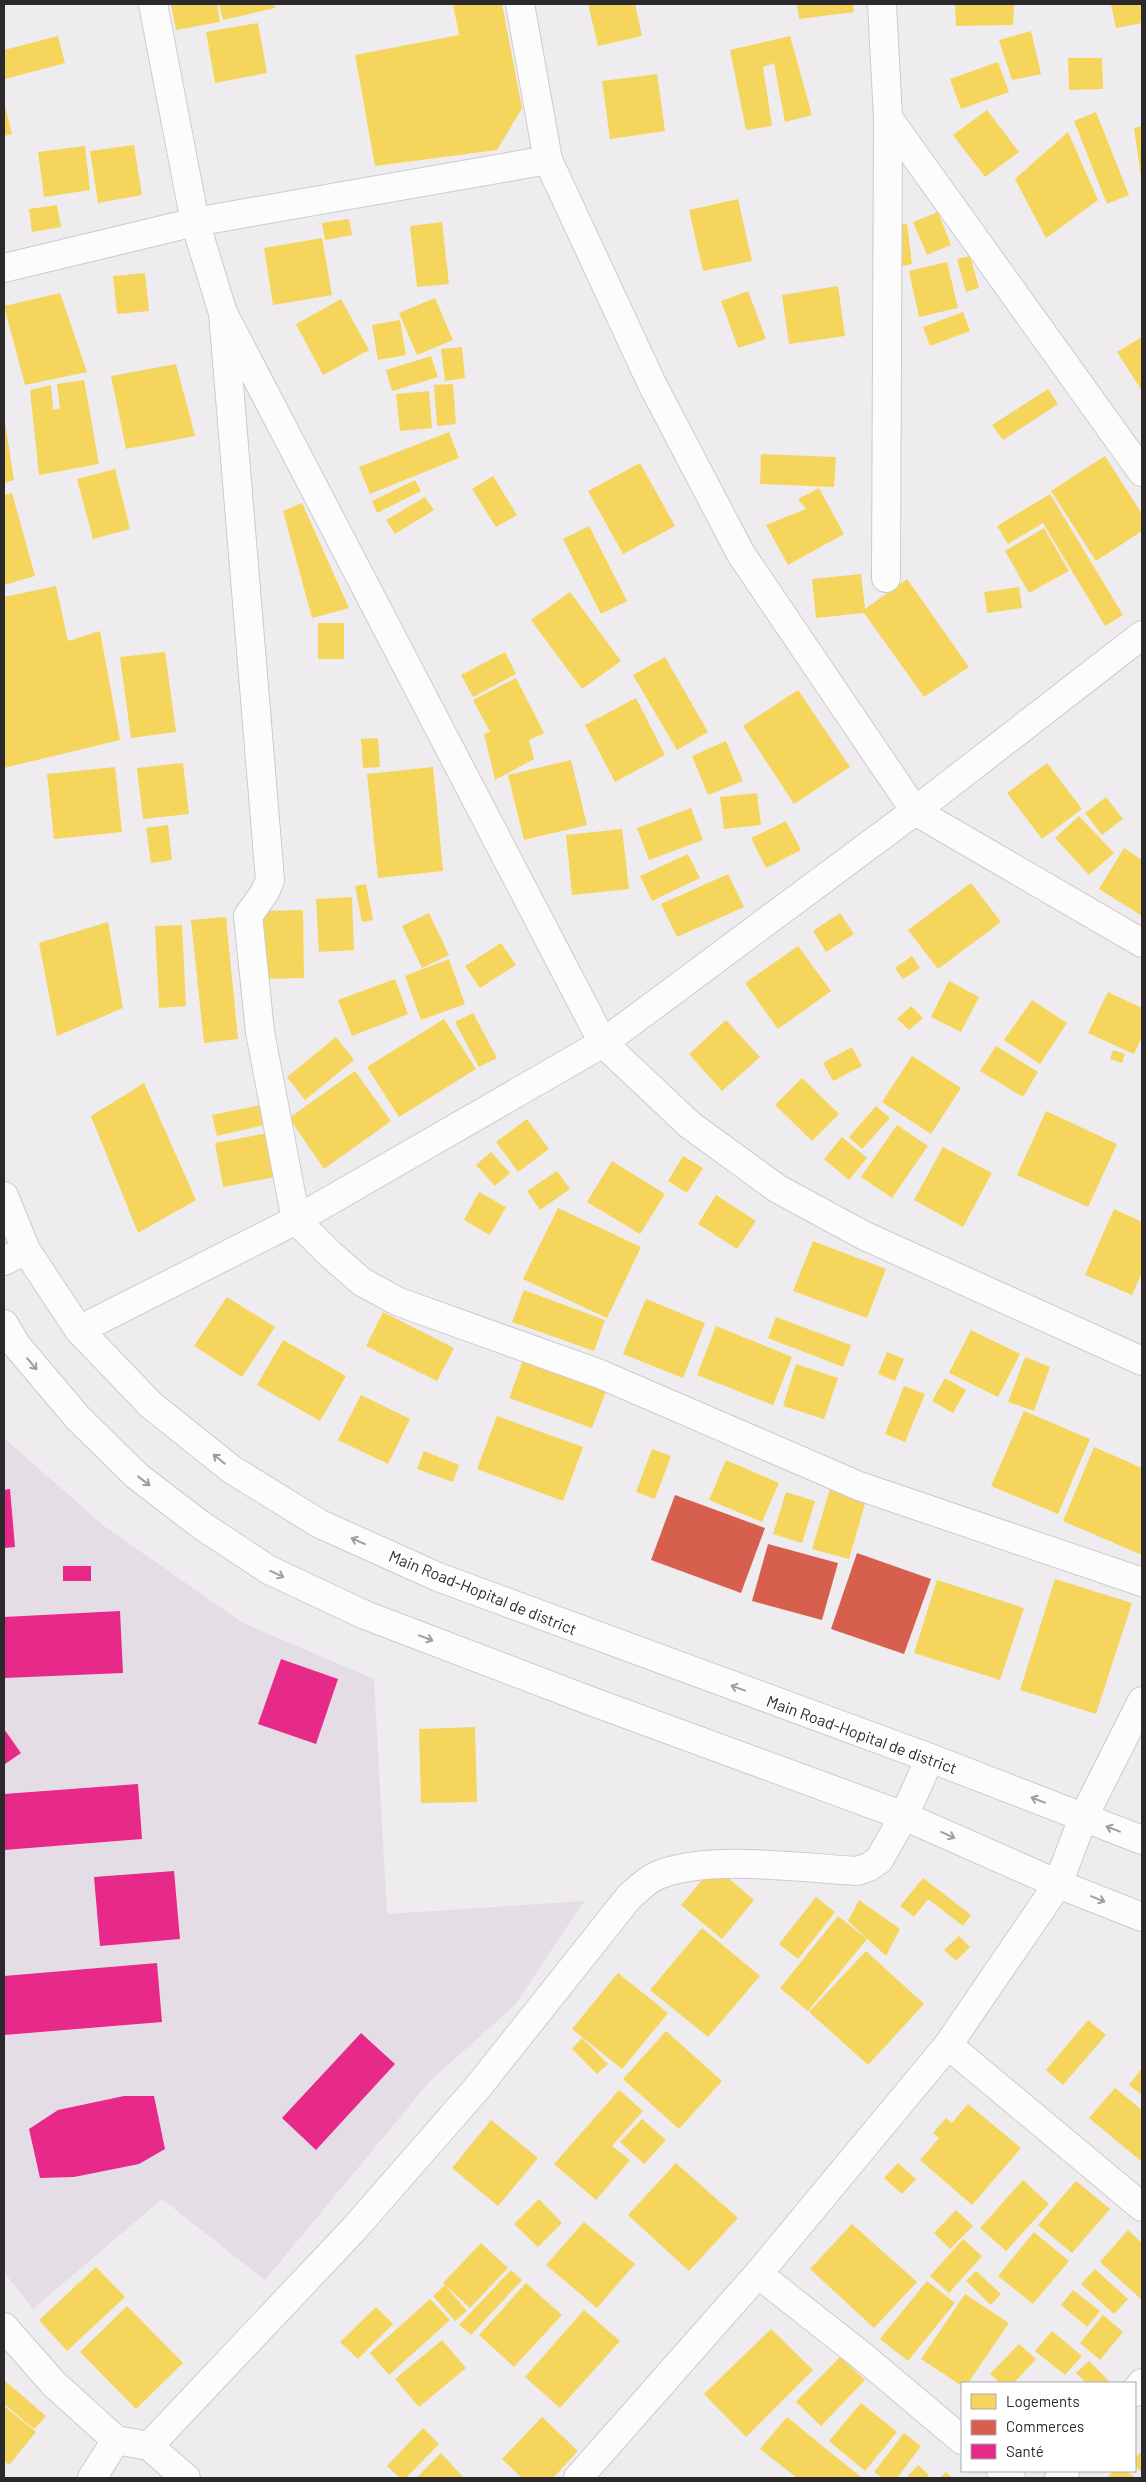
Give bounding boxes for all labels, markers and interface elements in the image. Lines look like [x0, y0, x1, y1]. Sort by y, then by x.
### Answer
one-way arrow [26, 1357, 37, 1370]
one-way arrow [212, 1453, 225, 1464]
one-way arrow [137, 1476, 151, 1486]
one-way arrow [351, 1536, 366, 1546]
street label: Main Road-Hopital de district [386, 1546, 580, 1638]
one-way arrow [269, 1570, 284, 1579]
one-way arrow [418, 1634, 433, 1643]
one-way arrow [731, 1683, 746, 1692]
street label: Main Road-Hopital de district [764, 1691, 960, 1777]
one-way arrow [1031, 1795, 1046, 1804]
one-way arrow [1106, 1824, 1121, 1833]
one-way arrow [940, 1831, 955, 1841]
one-way arrow [1090, 1896, 1105, 1905]
legend [961, 2382, 1136, 2472]
text: Logements [1006, 2392, 1080, 2410]
text: Commerces [1006, 2417, 1084, 2435]
text: Santé [1006, 2442, 1044, 2460]

